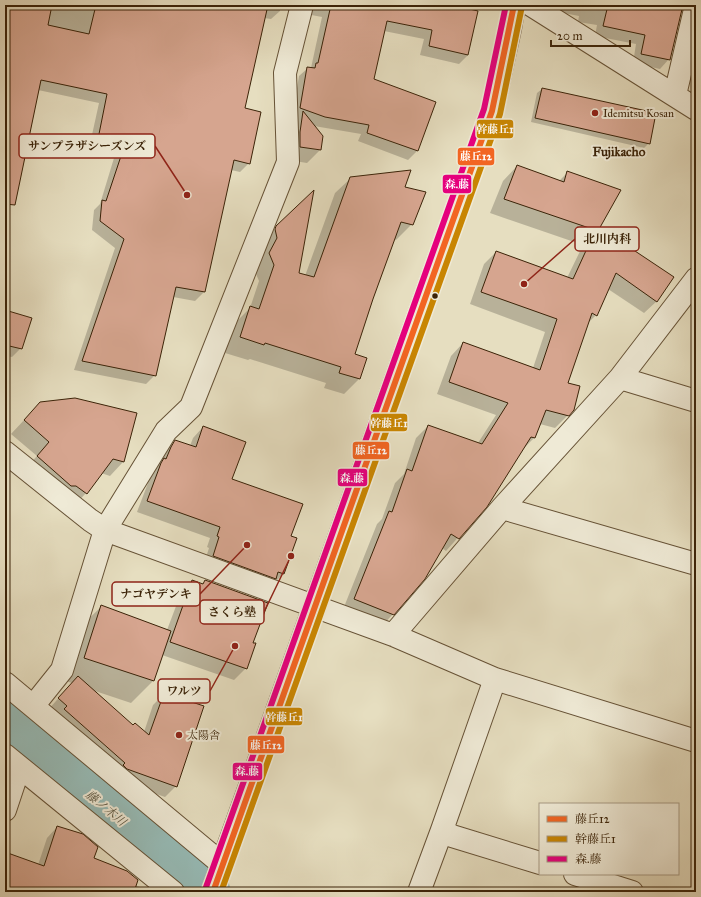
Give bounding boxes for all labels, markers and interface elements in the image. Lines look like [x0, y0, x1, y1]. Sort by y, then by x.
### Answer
scale bar [551, 22, 630, 48]
text: 20 m [557, 29, 583, 43]
place label: Idemitsu Kosan [603, 107, 674, 120]
marker: Idemitsu Kosan [590, 108, 600, 118]
line badge: 幹藤丘1 [476, 119, 514, 139]
text: 幹藤丘1 [476, 123, 514, 136]
callout: サンプラザシーズンズ [19, 134, 155, 158]
text: サンプラザシーズンズ [28, 139, 146, 153]
district label: Fujikacho [593, 144, 646, 160]
line badge: 藤丘12 [457, 147, 495, 166]
text: 藤丘12 [460, 150, 492, 163]
line badge: 森.藤 [442, 174, 472, 194]
text: 森.藤 [445, 178, 469, 191]
callout: 北川内科 [575, 227, 639, 251]
text: 北川内科 [583, 232, 632, 246]
unlabelled marker [430, 291, 440, 301]
line badge: 幹藤丘1 [370, 413, 408, 432]
text: 幹藤丘1 [370, 417, 408, 430]
line badge: 藤丘12 [352, 441, 390, 460]
text: 藤丘12 [355, 444, 387, 457]
line badge: 森.藤 [337, 468, 368, 487]
text: 森.藤 [340, 472, 364, 485]
callout: ナゴヤデンキ [112, 582, 200, 606]
text: ナゴヤデンキ [120, 587, 192, 601]
callout: さくら塾 [200, 600, 264, 624]
text: さくら塾 [208, 605, 256, 619]
callout: ワルツ [158, 679, 210, 703]
text: ワルツ [166, 684, 202, 698]
line badge: 幹藤丘1 [265, 707, 303, 726]
text: 幹藤丘1 [265, 711, 303, 724]
place label: 太陽舎 [187, 729, 220, 742]
marker: 太陽舎 [174, 730, 184, 740]
line badge: 藤丘12 [247, 735, 285, 754]
text: 藤丘12 [250, 739, 282, 752]
line badge: 森.藤 [232, 762, 263, 781]
text: 森.藤 [235, 765, 259, 778]
water label: 藤ノ木川 [83, 787, 130, 830]
legend [539, 803, 679, 875]
text: 藤丘12 [575, 812, 610, 826]
text: 幹藤丘1 [575, 832, 616, 846]
text: 森.藤 [575, 852, 602, 866]

